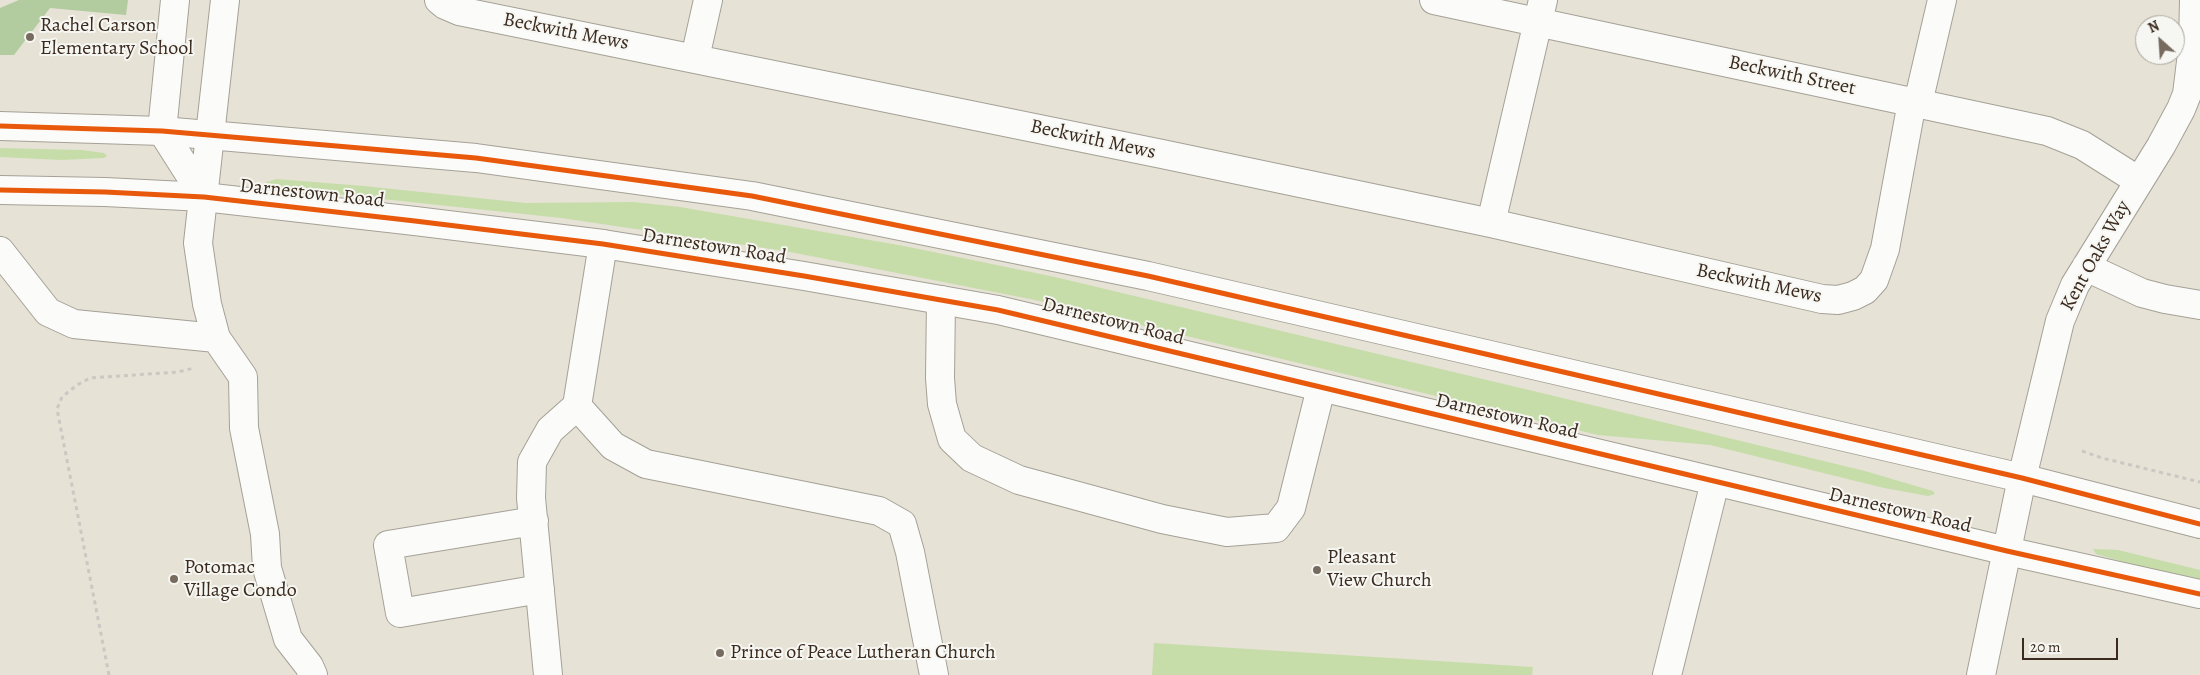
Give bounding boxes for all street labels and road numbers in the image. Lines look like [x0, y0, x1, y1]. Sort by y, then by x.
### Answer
street label: Beckwith Mews [501, 8, 631, 56]
street label: Beckwith Street [1726, 51, 1858, 101]
street label: Beckwith Mews [1028, 115, 1158, 165]
street label: Darnestown Road [238, 174, 386, 214]
street label: Kent Oaks Way [2056, 197, 2136, 315]
street label: Darnestown Road [640, 224, 788, 270]
street label: Beckwith Mews [1694, 259, 1824, 309]
street label: Darnestown Road [1039, 293, 1187, 351]
street label: Darnestown Road [1433, 389, 1581, 445]
street label: Darnestown Road [1826, 483, 1974, 539]

